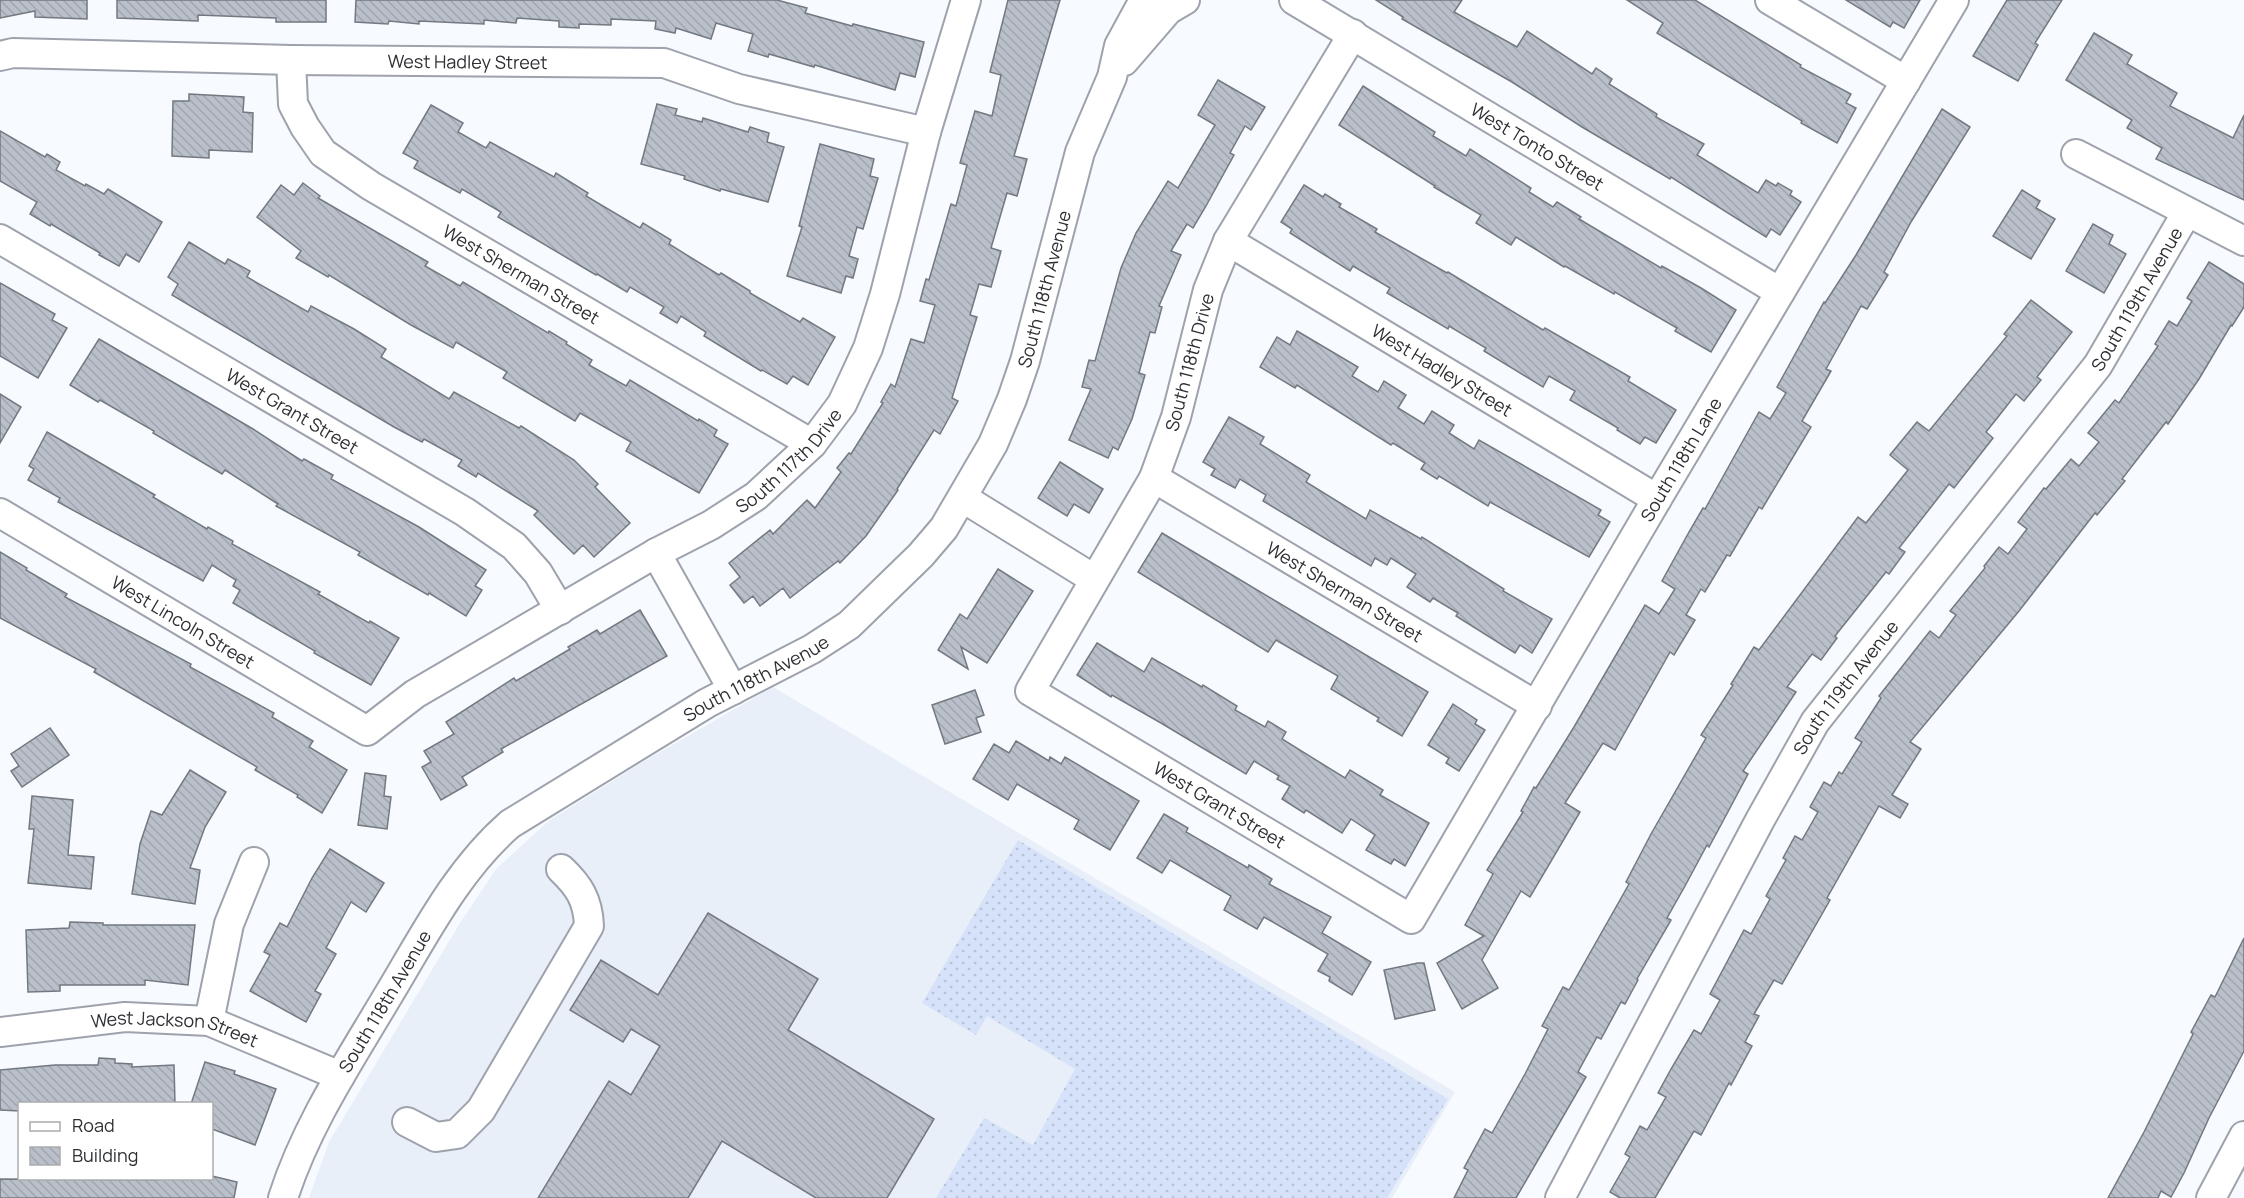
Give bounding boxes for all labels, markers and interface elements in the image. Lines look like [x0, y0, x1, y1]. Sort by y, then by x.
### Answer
street label: West Hadley Street [387, 49, 548, 74]
street label: West Tonto Street [1466, 97, 1608, 196]
street label: South 118th Avenue [1012, 208, 1076, 371]
street label: West Sherman Street [438, 219, 604, 329]
street label: South 119th Avenue [2085, 223, 2188, 375]
street label: South 118th Drive [1159, 290, 1219, 434]
street label: West Hadley Street [1367, 318, 1517, 421]
street label: West Grant Street [222, 362, 363, 459]
street label: South 118th Lane [1635, 393, 1727, 526]
street label: South 117th Drive [731, 403, 847, 518]
street label: West Sherman Street [1262, 536, 1427, 647]
street label: West Lincoln Street [107, 570, 259, 674]
street label: South 119th Avenue [1787, 615, 1903, 759]
street label: South 118th Avenue [678, 629, 833, 727]
street label: West Grant Street [1149, 756, 1290, 853]
street label: South 118th Avenue [333, 925, 436, 1077]
street label: West Jackson Street [89, 1005, 262, 1052]
legend [18, 1102, 213, 1180]
text: Road [72, 1113, 115, 1137]
text: Building [72, 1143, 138, 1167]

